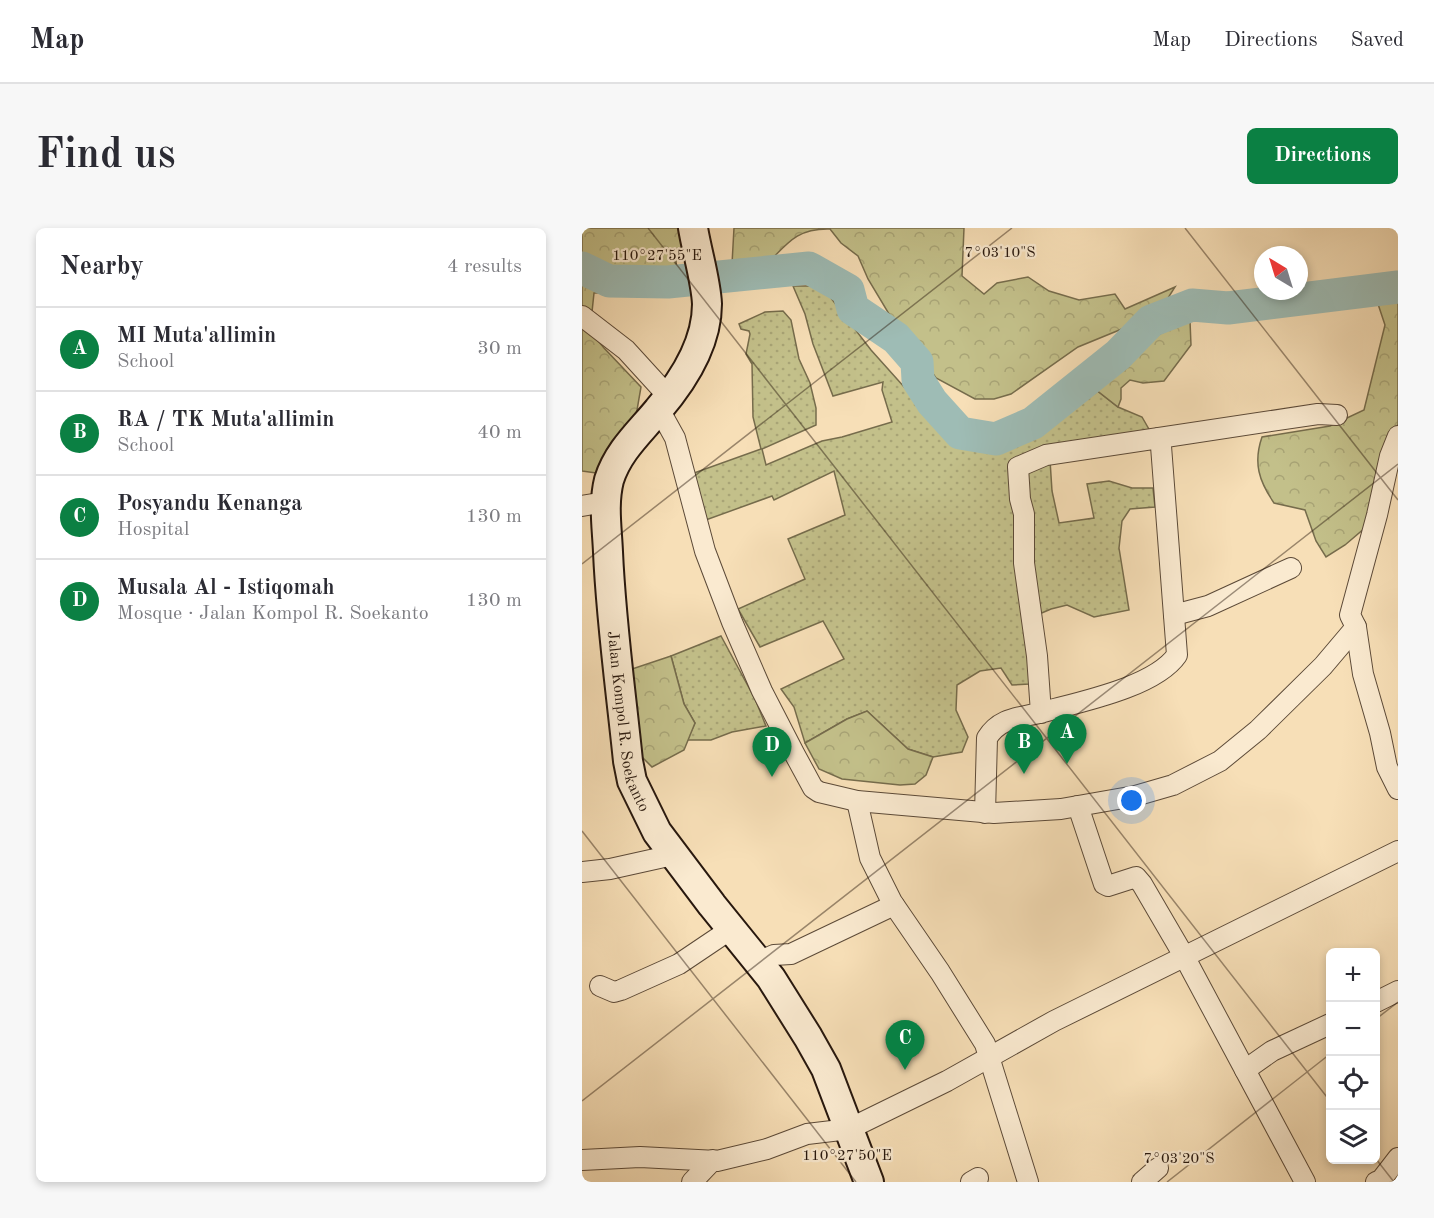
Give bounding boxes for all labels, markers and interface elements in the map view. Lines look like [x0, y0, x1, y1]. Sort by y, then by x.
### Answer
text: Map [30, 27, 84, 55]
text: Map [1152, 30, 1191, 51]
text: Directions [1224, 30, 1318, 51]
text: Saved [1351, 30, 1404, 51]
button: Directions [1247, 128, 1398, 184]
text: Find us [36, 135, 175, 177]
text: 7°03'10"S [964, 246, 1036, 261]
north arrow [1254, 246, 1308, 300]
text: 110°27'55"E [612, 249, 702, 264]
text: Nearby [60, 254, 144, 280]
text: 4 results [447, 257, 522, 277]
text: MI Muta'allimin [117, 325, 276, 347]
text: A [72, 339, 87, 359]
text: 30 m [477, 339, 522, 359]
text: School [117, 352, 174, 372]
text: RA / TK Muta'allimin [117, 409, 334, 431]
text: B [72, 423, 87, 443]
text: 40 m [477, 423, 522, 443]
text: School [117, 436, 174, 456]
text: Posyandu Kenanga [117, 493, 302, 515]
text: C [73, 507, 86, 527]
text: 130 m [466, 507, 522, 527]
text: Hospital [117, 520, 189, 540]
text: Musala Al - Istiqomah [117, 577, 335, 599]
text: D [72, 591, 87, 611]
text: 130 m [466, 591, 522, 611]
text: Mosque · Jalan Kompol R. Soekanto [117, 604, 429, 624]
street label: Jalan Kompol R. Soekanto [604, 630, 652, 815]
pin: A [1048, 714, 1086, 764]
pin: B [1004, 724, 1044, 774]
pin: D [752, 728, 792, 777]
your location [1117, 786, 1146, 815]
map controls [1326, 948, 1380, 1164]
button: + [1326, 948, 1380, 1002]
button: − [1326, 1002, 1380, 1056]
pin: C [886, 1020, 924, 1070]
button: locate [1326, 1056, 1380, 1110]
button: layers [1326, 1110, 1380, 1164]
text: 110°27'50"E [802, 1149, 892, 1164]
text: 7°03'20"S [1143, 1152, 1215, 1167]

